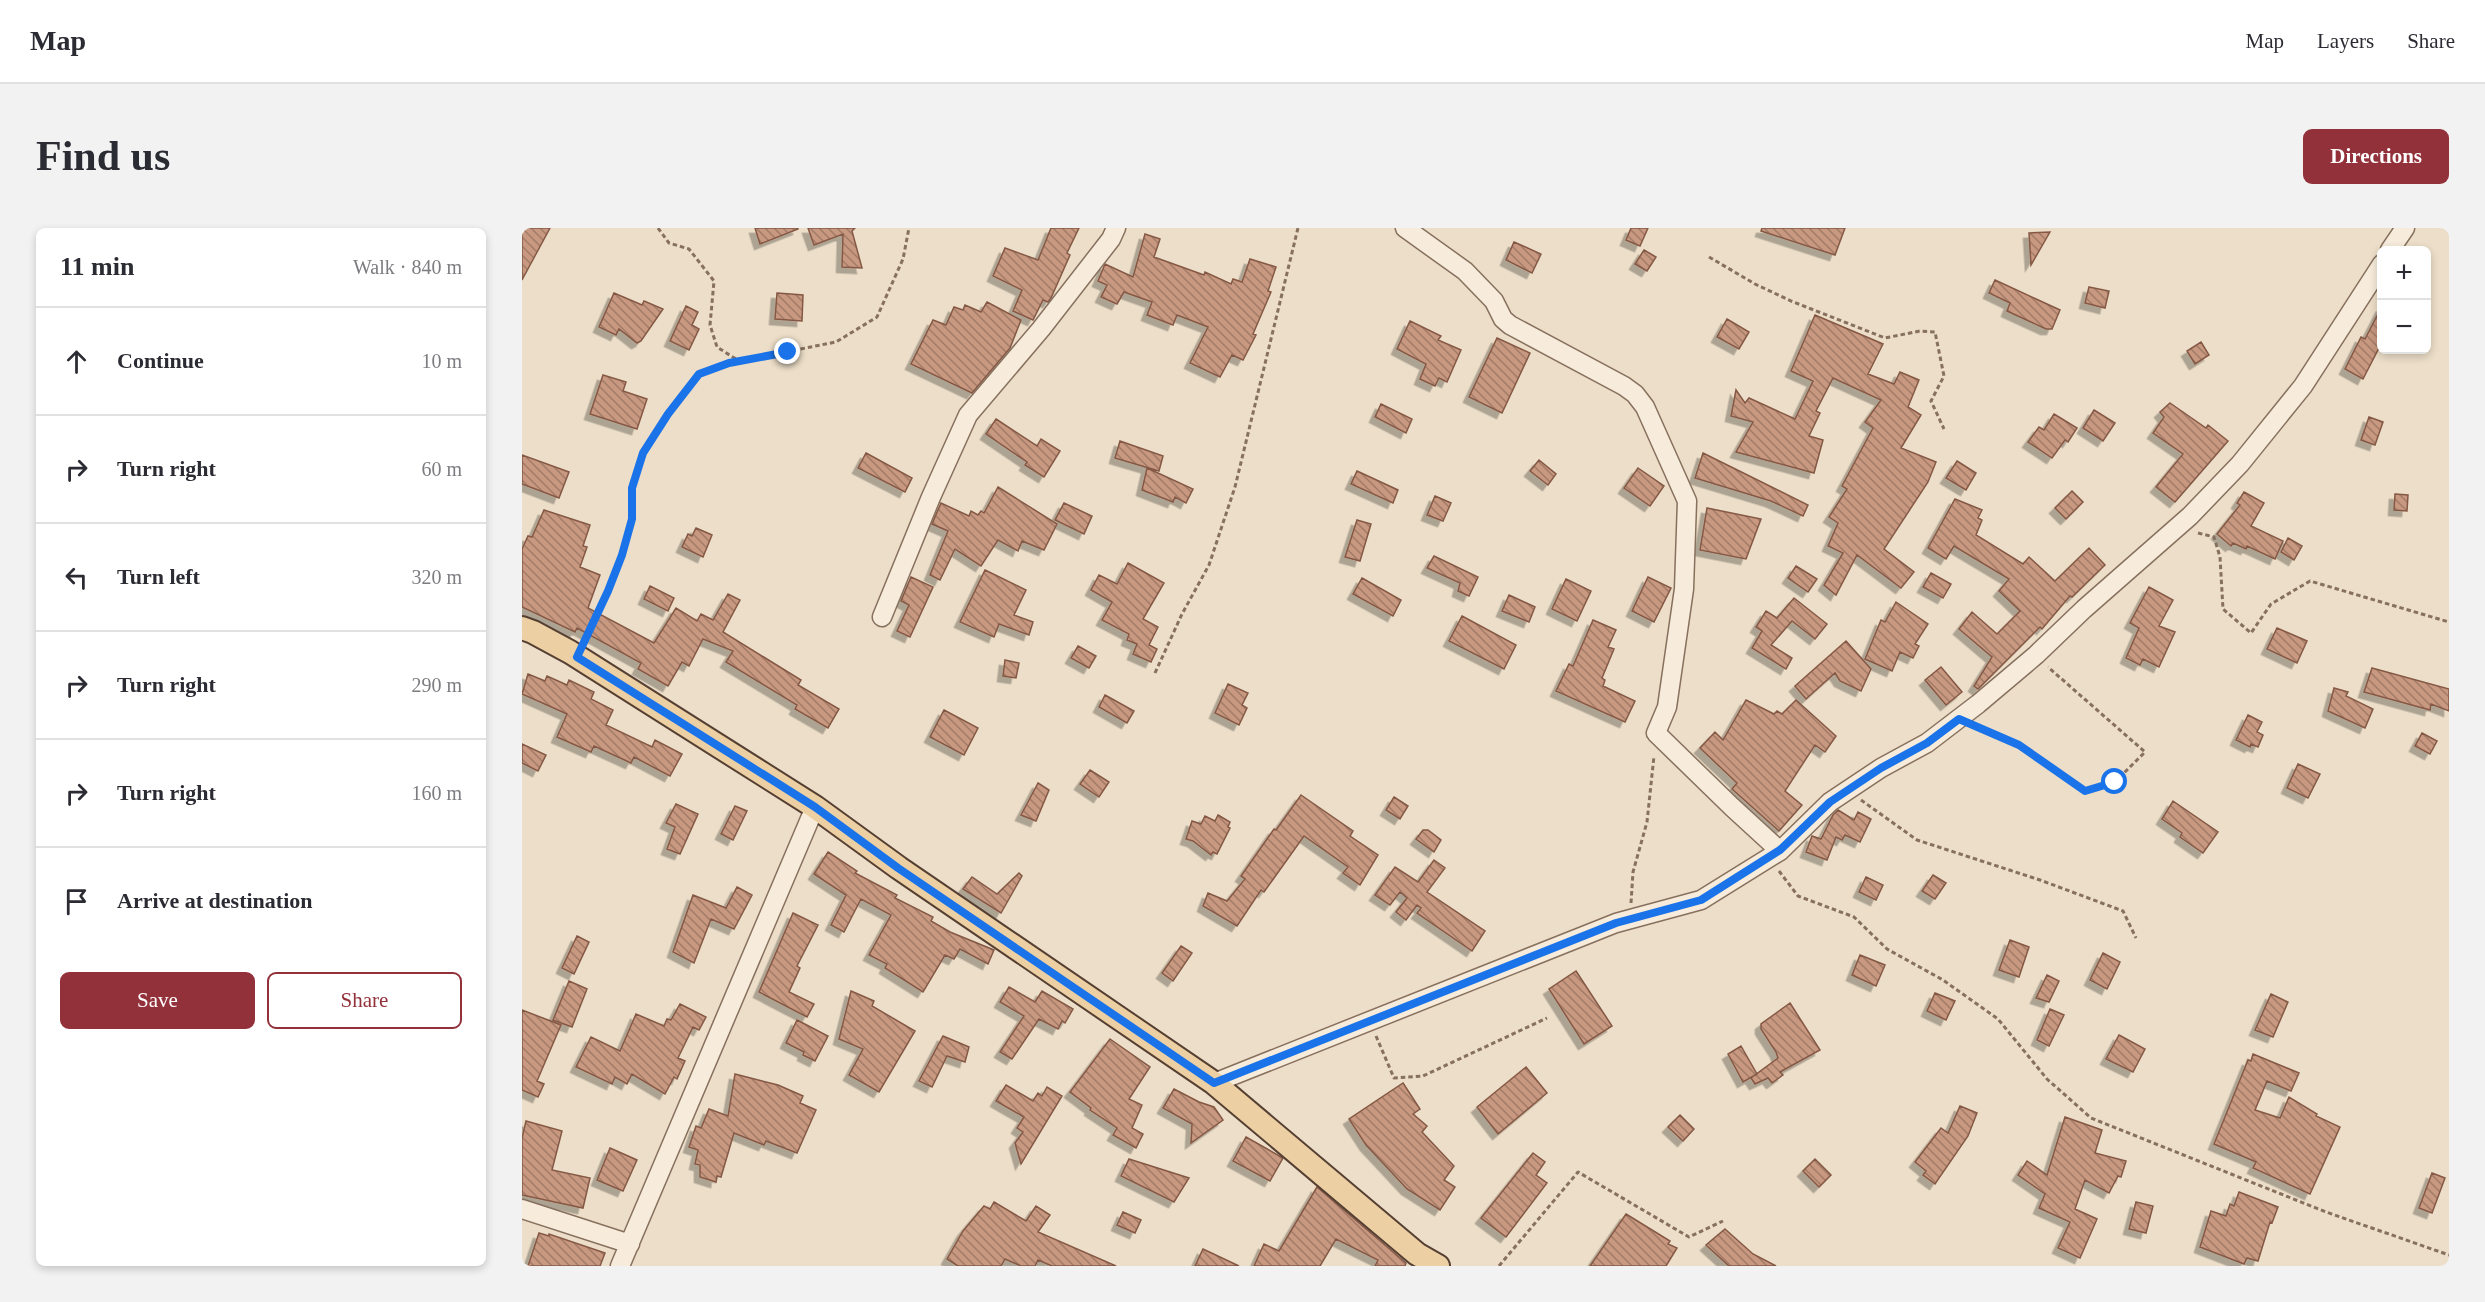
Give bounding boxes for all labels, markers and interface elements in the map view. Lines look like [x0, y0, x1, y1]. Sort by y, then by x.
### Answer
text: Map [30, 25, 86, 56]
text: Map [2246, 29, 2284, 53]
text: Layers [2317, 29, 2374, 53]
text: Share [2407, 29, 2455, 53]
button: Directions [2303, 129, 2449, 184]
text: Find us [36, 133, 170, 179]
map controls [2377, 246, 2431, 354]
button: + [2377, 246, 2431, 300]
text: 11 min [60, 252, 134, 281]
text: Walk · 840 m [353, 256, 462, 278]
button: − [2377, 300, 2431, 354]
route end [774, 338, 800, 364]
icon: ahead [60, 345, 93, 378]
text: Continue [117, 348, 204, 373]
text: 10 m [421, 350, 462, 372]
icon: right [60, 453, 93, 486]
text: Turn right [117, 456, 216, 481]
text: 60 m [421, 458, 462, 480]
icon: left [60, 561, 93, 594]
text: Turn left [117, 564, 200, 589]
text: 320 m [411, 566, 462, 588]
icon: right [60, 669, 93, 702]
text: Turn right [117, 672, 216, 697]
text: 290 m [411, 674, 462, 696]
route start [2101, 768, 2127, 794]
icon: right [60, 777, 93, 810]
text: Turn right [117, 780, 216, 805]
text: 160 m [411, 782, 462, 804]
icon: arrive [60, 885, 93, 918]
text: Arrive at destination [117, 888, 313, 913]
button: Save [60, 972, 255, 1029]
button: Share [267, 972, 462, 1029]

